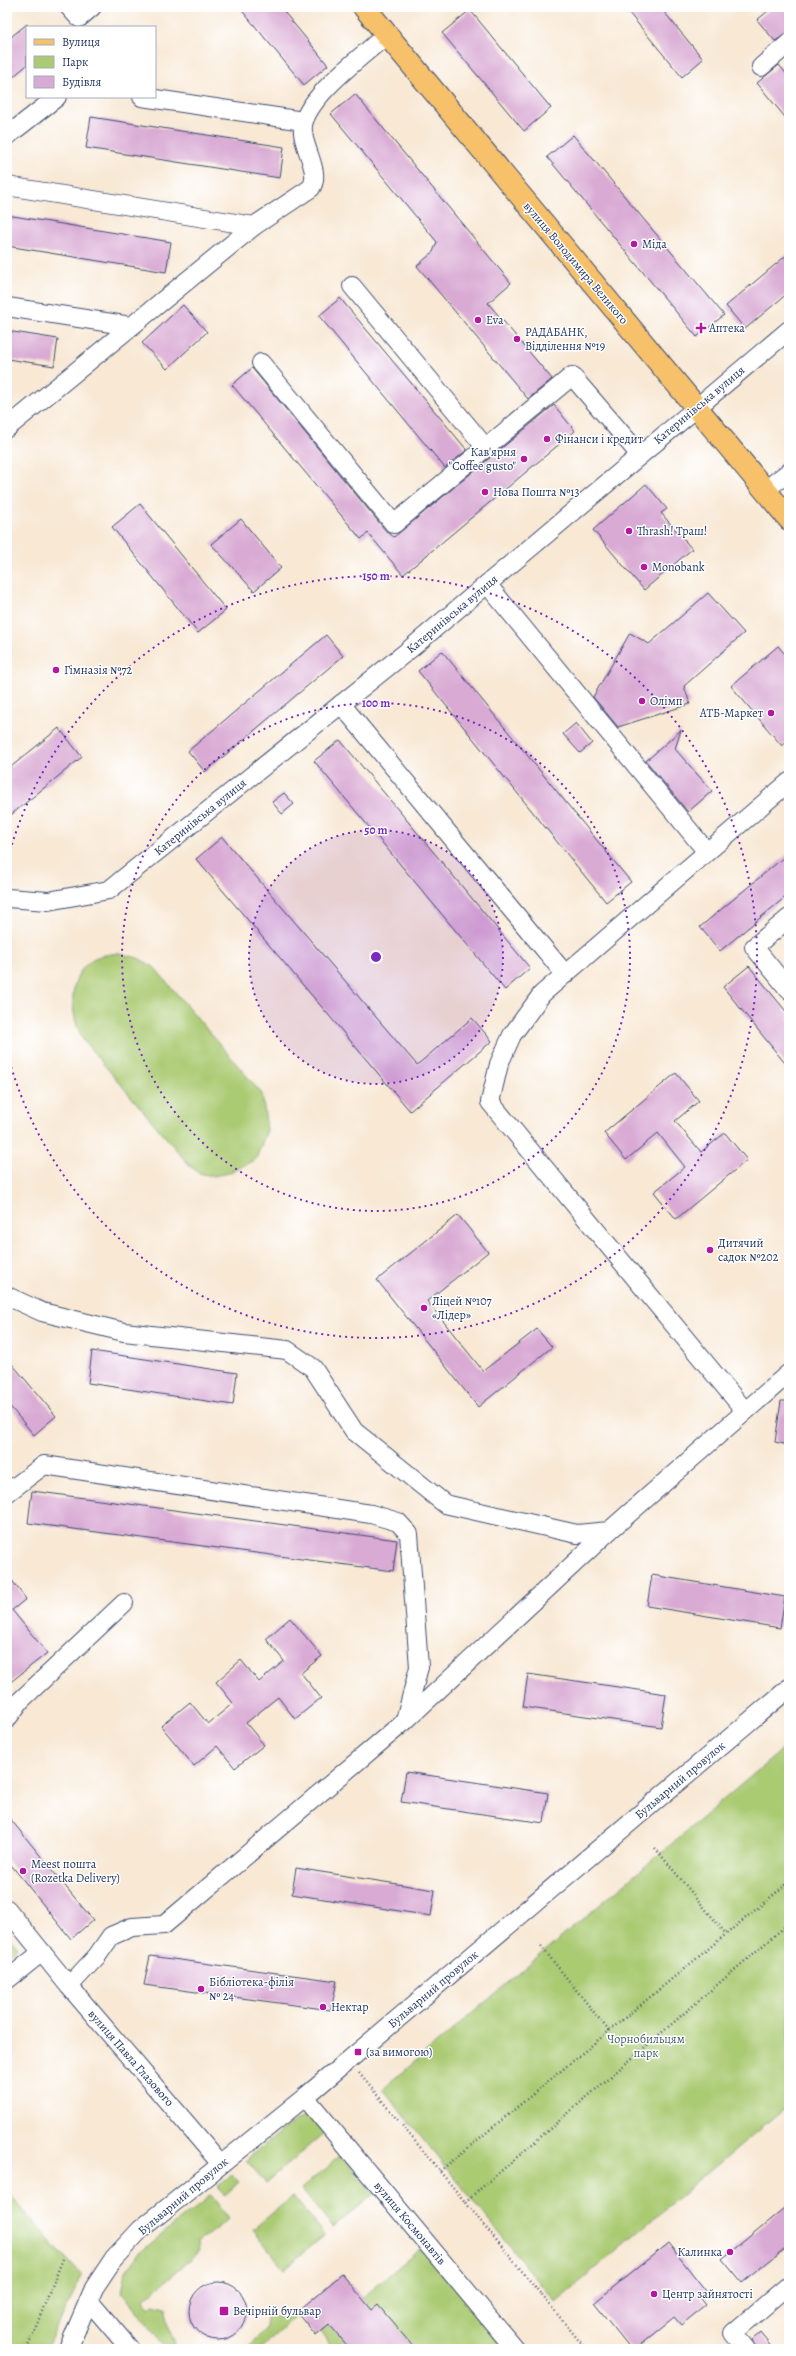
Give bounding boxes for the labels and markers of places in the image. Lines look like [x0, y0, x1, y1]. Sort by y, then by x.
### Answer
place label: Міда [642, 236, 667, 252]
marker: Міда [629, 239, 639, 249]
place label: Eva [486, 312, 504, 328]
marker: Eva [473, 315, 483, 325]
place label: Аптека [708, 320, 745, 336]
marker: Аптека [696, 323, 706, 333]
place label: РАДАБАНК, Відділення №19 [525, 324, 605, 354]
marker: РАДАБАНК, Відділення №19 [512, 334, 522, 344]
place label: Фінанси і кредит [555, 431, 644, 447]
marker: Фінанси і кредит [542, 434, 552, 444]
place label: Кав'ярня "Coffee gusto" [449, 444, 516, 474]
marker: Кав'ярня "Coffee gusto" [519, 454, 529, 464]
place label: Нова Пошта №13 [493, 484, 579, 500]
marker: Нова Пошта №13 [480, 487, 490, 497]
place label: Thrash! Траш! [637, 523, 707, 539]
marker: Thrash! Траш! [624, 526, 634, 536]
place label: Monobank [652, 559, 705, 575]
marker: Monobank [639, 562, 649, 572]
place label: Гімназія №72 [64, 662, 133, 678]
marker: Гімназія №72 [51, 665, 61, 675]
place label: Олімп [650, 693, 683, 709]
marker: Олімп [637, 696, 647, 706]
place label: АТБ-Маркет [699, 705, 764, 721]
marker: АТБ-Маркет [766, 708, 776, 718]
centre of rings [369, 950, 383, 964]
place label: Дитячий садок №202 [718, 1235, 779, 1265]
marker: Дитячий садок №202 [705, 1245, 715, 1255]
place label: Ліцей №107 «Лідер» [432, 1293, 493, 1323]
marker: Ліцей №107 «Лідер» [419, 1303, 429, 1313]
place label: Meest пошта (Rozetka Delivery) [31, 1856, 120, 1886]
marker: Meest пошта (Rozetka Delivery) [18, 1866, 28, 1876]
place label: Бібліотека-філія № 24 [209, 1974, 294, 2004]
marker: Бібліотека-філія № 24 [196, 1984, 206, 1994]
place label: Нектар [331, 1999, 369, 2015]
marker: Нектар [318, 2002, 328, 2012]
place label: (за вимогою) [366, 2044, 432, 2060]
marker: (за вимогою) [353, 2047, 363, 2057]
place label: Калинка [677, 2244, 722, 2260]
marker: Калинка [725, 2247, 735, 2257]
place label: Центр зайнятості [662, 2286, 753, 2302]
marker: Центр зайнятості [649, 2289, 659, 2299]
place label: Вечірній бульвар [233, 2303, 321, 2319]
marker: Вечірній бульвар [218, 2305, 230, 2317]

